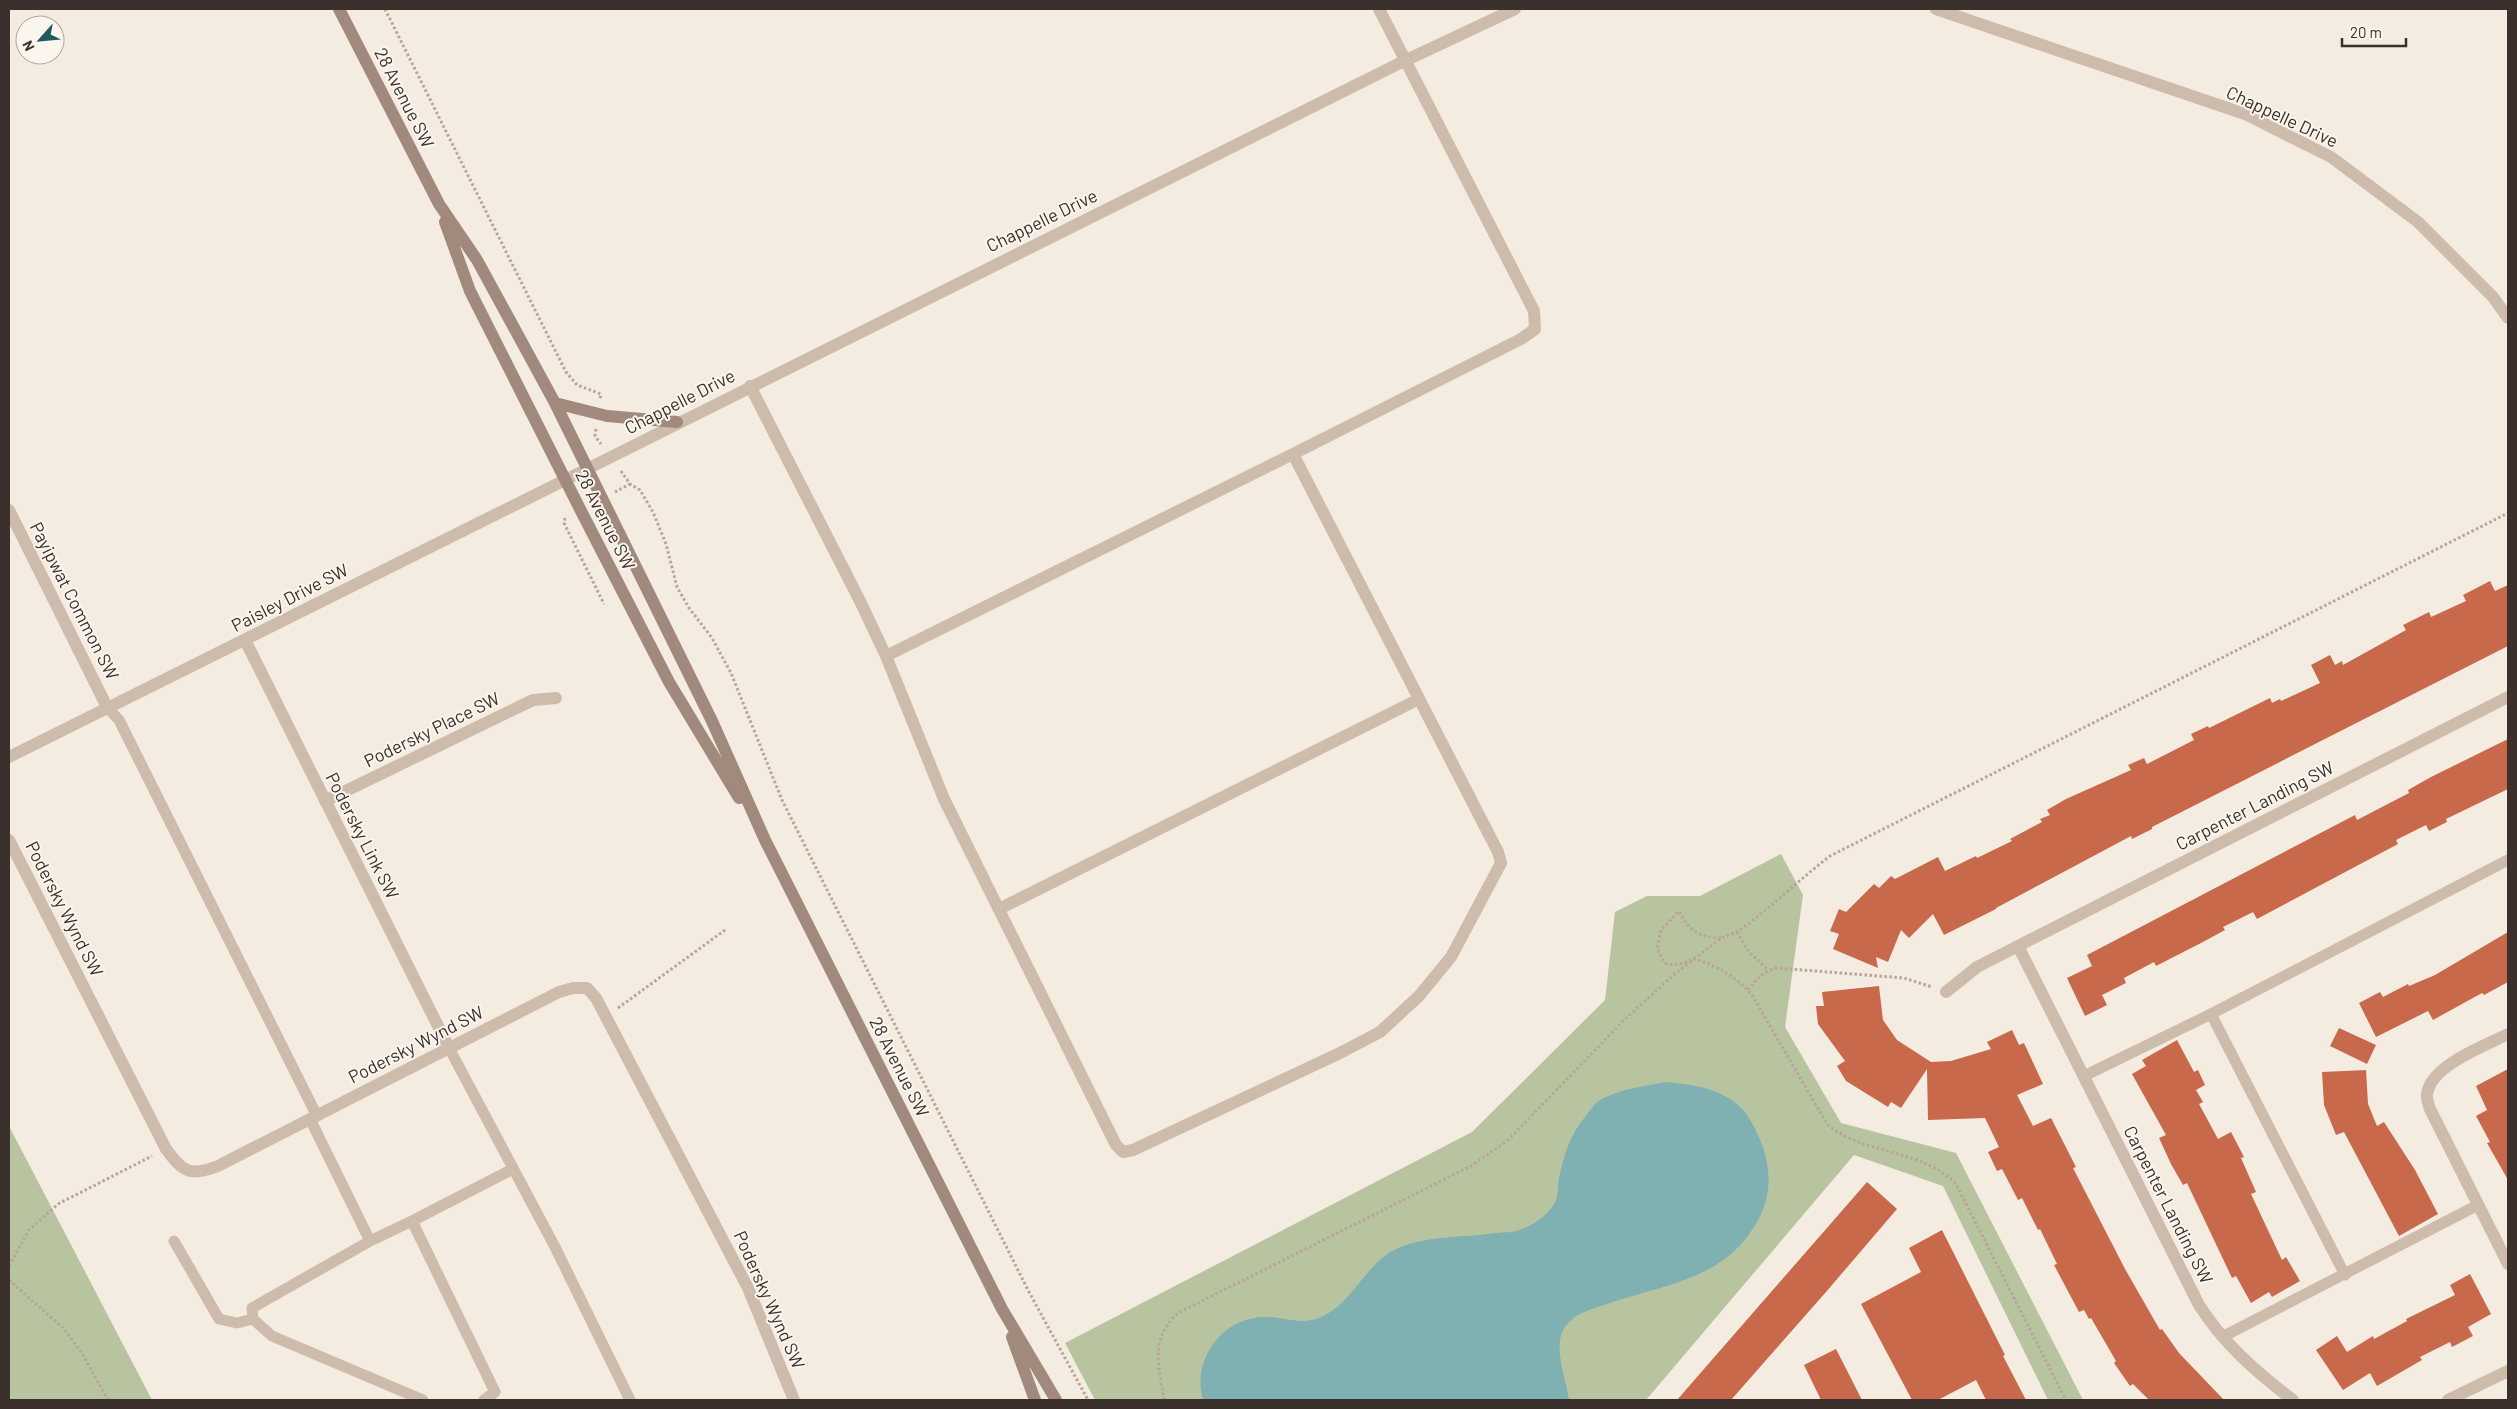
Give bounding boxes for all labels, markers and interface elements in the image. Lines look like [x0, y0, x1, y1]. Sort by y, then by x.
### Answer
north arrow [15, 15, 65, 65]
scale bar [2342, 15, 2406, 47]
text: 20 m [2350, 23, 2382, 41]
text: N [18, 38, 38, 54]
street label: 28 Avenue SW [370, 44, 440, 152]
street label: Chappelle Drive [2223, 81, 2342, 152]
street label: Chappelle Drive [982, 184, 1101, 256]
street label: Chappelle Drive [621, 364, 738, 438]
street label: 28 Avenue SW [571, 466, 641, 574]
street label: Payipwat Common SW [26, 518, 124, 683]
street label: Paisley Drive SW [227, 558, 352, 636]
street label: Podersky Place SW [360, 687, 503, 771]
street label: Carpenter Landing SW [2172, 756, 2337, 854]
street label: Podersky Link SW [322, 769, 404, 903]
street label: Podersky Wynd SW [21, 837, 109, 980]
street label: Podersky Wynd SW [344, 1000, 487, 1088]
street label: 28 Avenue SW [865, 1013, 935, 1121]
street label: Carpenter Landing SW [2120, 1122, 2218, 1287]
street label: Podersky Wynd SW [730, 1227, 810, 1372]

